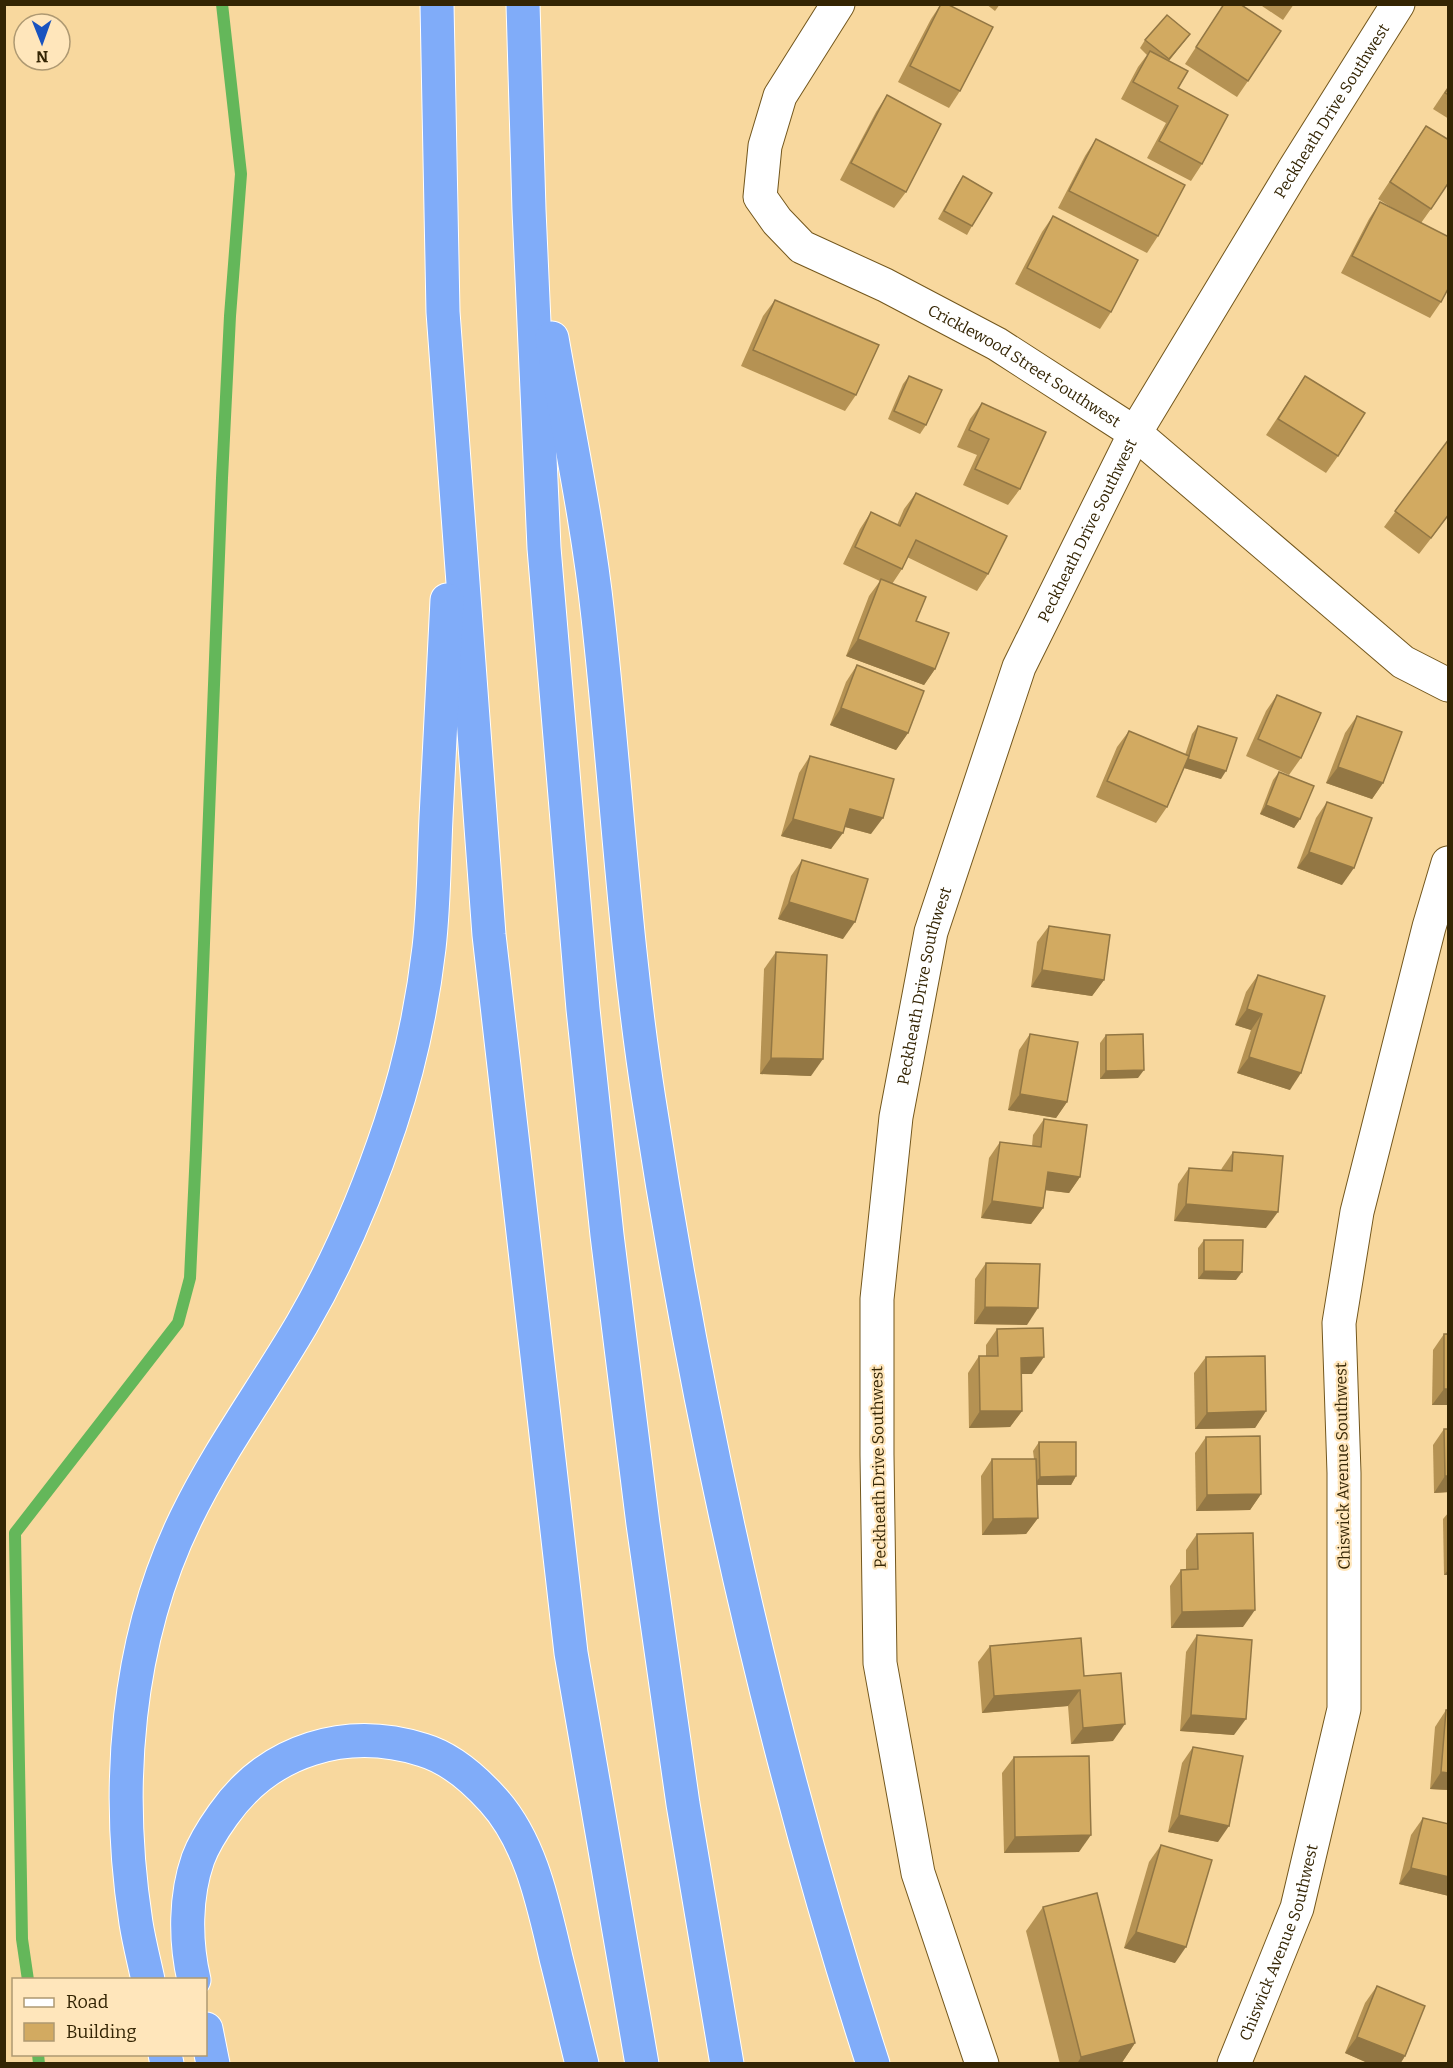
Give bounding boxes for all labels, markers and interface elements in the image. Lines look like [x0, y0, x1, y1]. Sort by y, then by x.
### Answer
north arrow [12, 12, 72, 72]
street label: Peckheath Drive Southwest [1270, 20, 1393, 202]
text: N [36, 47, 49, 66]
street label: Cricklewood Street Southwest [925, 300, 1124, 431]
street label: Peckheath Drive Southwest [1034, 435, 1141, 625]
street label: Peckheath Drive Southwest [893, 884, 955, 1086]
street label: Chiswick Avenue Southwest [1331, 1362, 1354, 1570]
street label: Peckheath Drive Southwest [867, 1366, 890, 1568]
street label: Chiswick Avenue Southwest [1235, 1842, 1322, 2043]
legend [12, 1978, 207, 2056]
text: Road [66, 1991, 109, 2013]
text: Building [66, 2021, 137, 2043]

